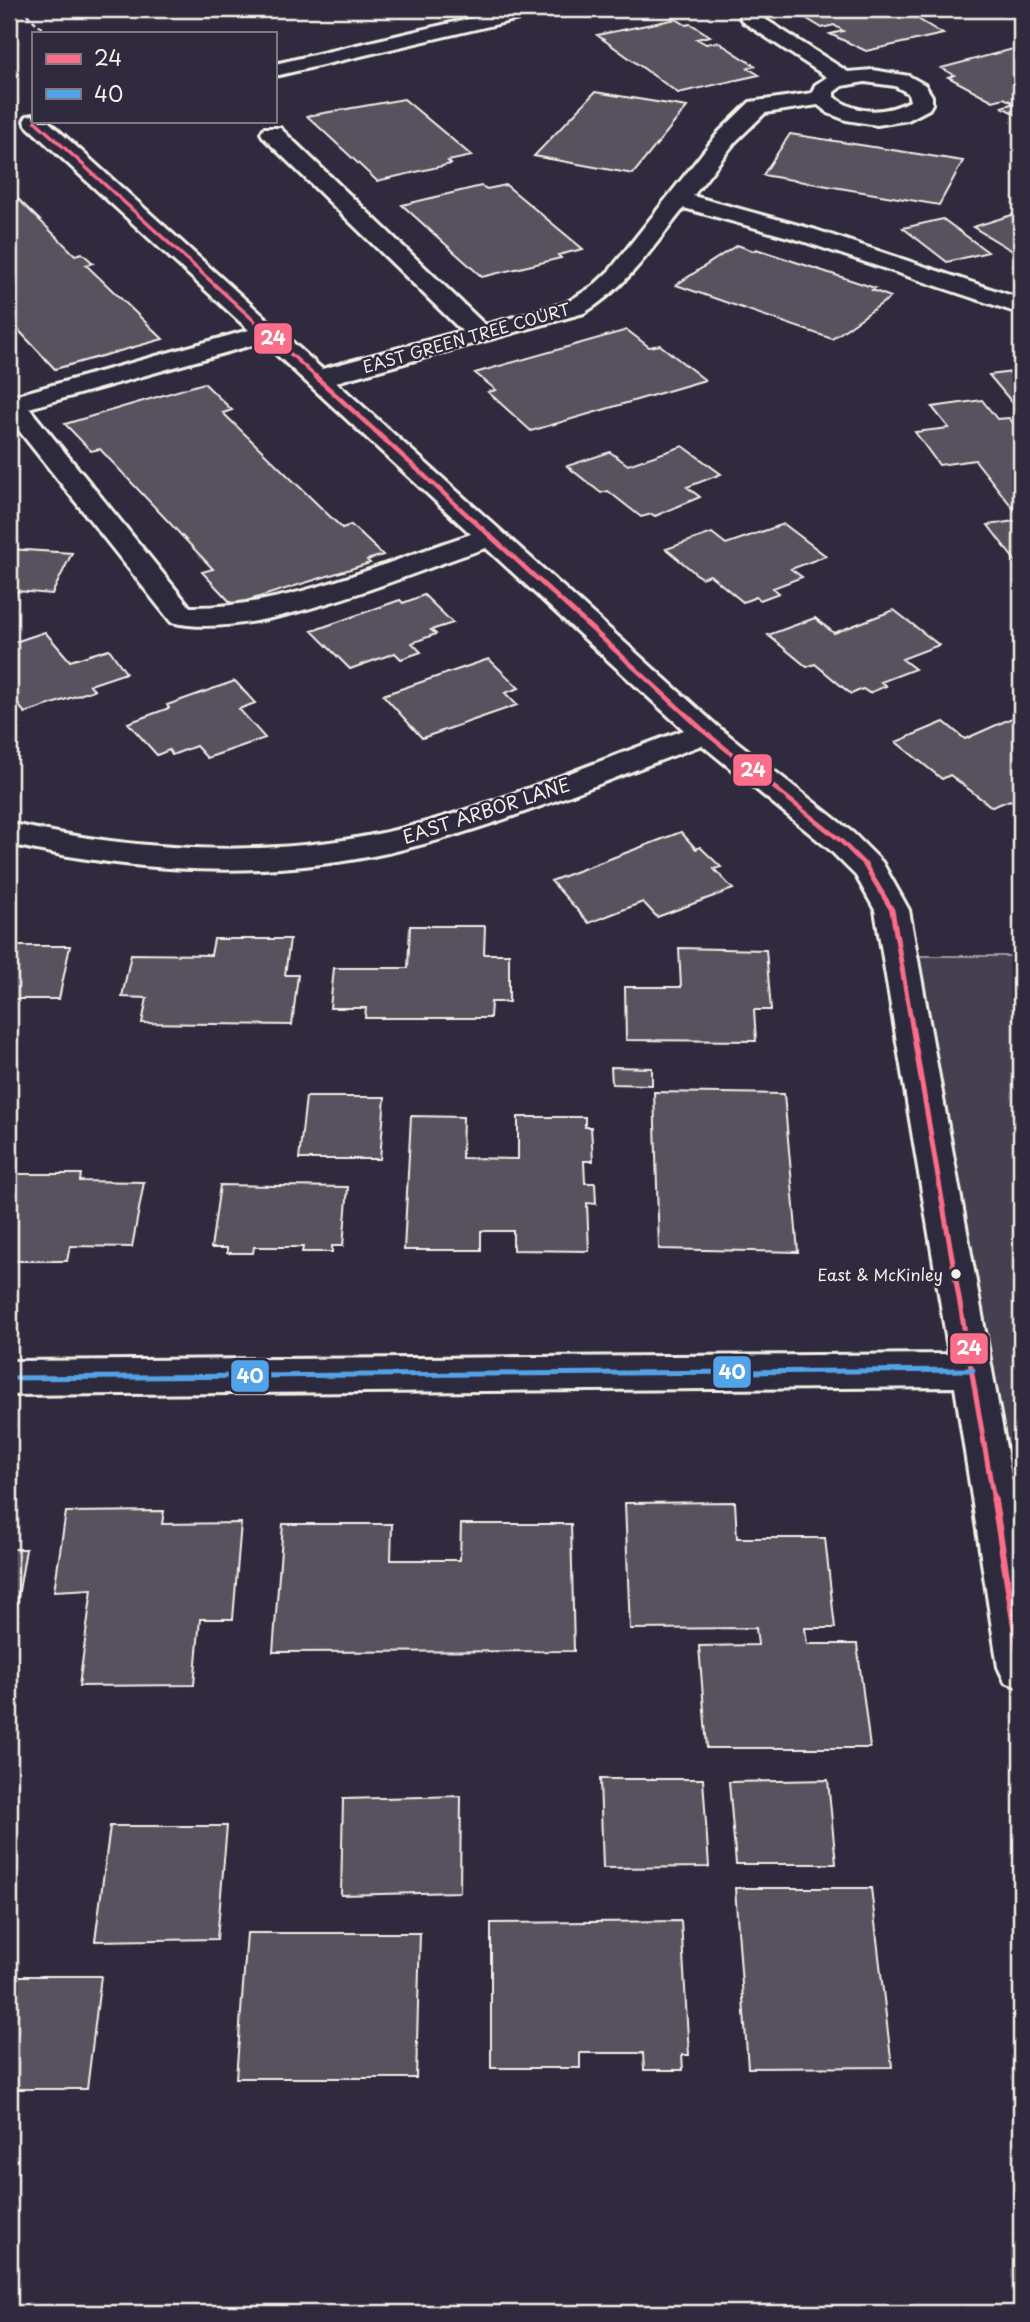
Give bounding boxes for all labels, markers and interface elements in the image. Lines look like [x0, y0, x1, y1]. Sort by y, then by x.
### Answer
legend [32, 32, 276, 122]
text: 24 [94, 41, 122, 73]
text: 40 [94, 77, 123, 109]
street label: EAST GREEN TREE COURT [359, 296, 573, 378]
line badge: 24 [253, 322, 293, 355]
text: 24 [260, 323, 286, 351]
line badge: 24 [732, 753, 773, 787]
text: 24 [740, 755, 766, 783]
street label: EAST ARBOR LANE [399, 770, 573, 850]
place label: East & McKinley [818, 1262, 943, 1286]
marker: East & McKinley [949, 1267, 963, 1281]
line badge: 24 [949, 1332, 989, 1365]
text: 24 [956, 1333, 982, 1361]
line badge: 40 [712, 1355, 752, 1389]
text: 40 [718, 1357, 746, 1385]
line badge: 40 [230, 1359, 270, 1393]
text: 40 [236, 1361, 264, 1389]

